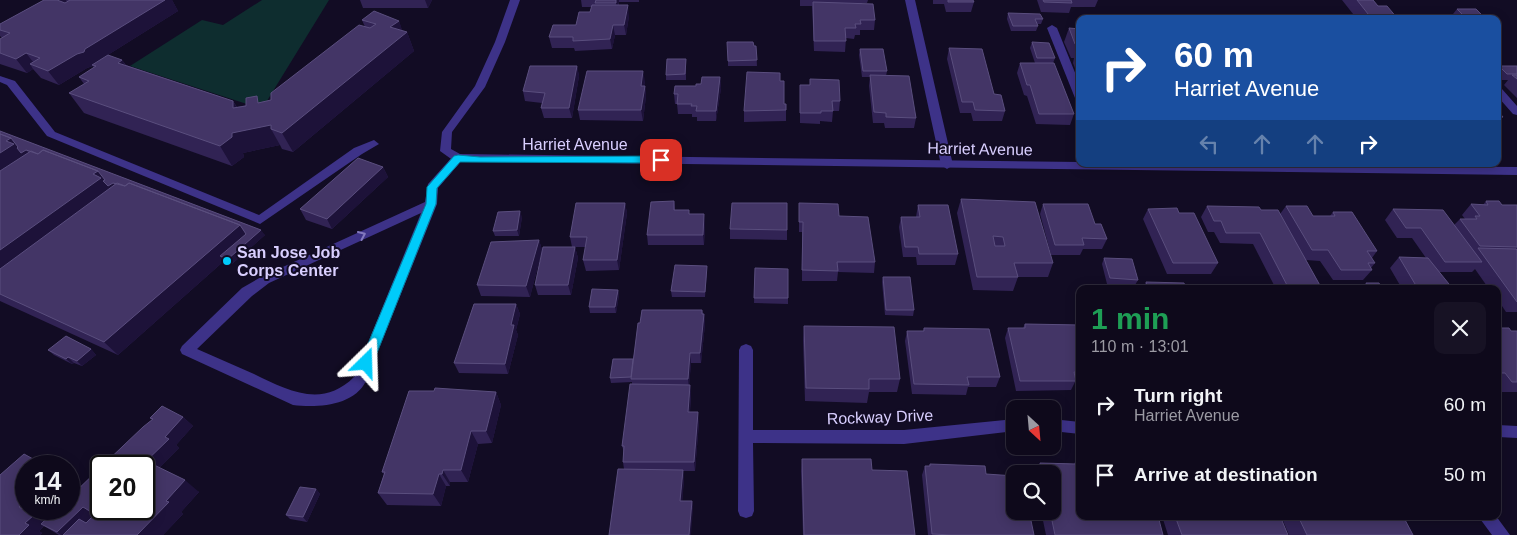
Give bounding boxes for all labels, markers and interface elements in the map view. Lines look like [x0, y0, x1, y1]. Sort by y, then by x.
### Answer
icon: right [1091, 35, 1156, 100]
text: 60 m [1174, 35, 1254, 74]
text: Harriet Avenue [1174, 76, 1319, 101]
icon: left [1195, 130, 1223, 158]
icon: ahead [1248, 130, 1276, 158]
icon: ahead [1301, 130, 1329, 158]
icon: right [1354, 130, 1382, 158]
street label: Harriet Avenue [522, 136, 628, 153]
pin [640, 139, 682, 181]
street label: Harriet Avenue [927, 140, 1033, 158]
icon: arrive [647, 146, 675, 174]
one-way arrow [357, 231, 366, 242]
place label: San Jose Job Corps Center [237, 244, 340, 279]
marker: San Jose Job Corps Center [221, 255, 233, 267]
text: 1 min [1091, 302, 1169, 335]
button: close [1434, 302, 1486, 354]
position arrow [339, 336, 391, 388]
text: 110 m · 13:01 [1091, 338, 1189, 355]
text: Turn right [1134, 385, 1222, 406]
icon: right [1091, 391, 1119, 419]
text: 60 m [1444, 394, 1486, 415]
north arrow [1006, 400, 1061, 455]
map controls [1006, 400, 1061, 520]
street label: Rockway Drive [826, 407, 934, 427]
text: Harriet Avenue [1134, 407, 1240, 424]
speed limit sign: 20 [90, 455, 155, 520]
icon: arrive [1091, 461, 1119, 489]
text: Arrive at destination [1134, 464, 1318, 485]
text: 50 m [1444, 464, 1486, 485]
button: search [1006, 465, 1061, 520]
text: 14 [34, 467, 61, 495]
text: km/h [34, 493, 61, 507]

